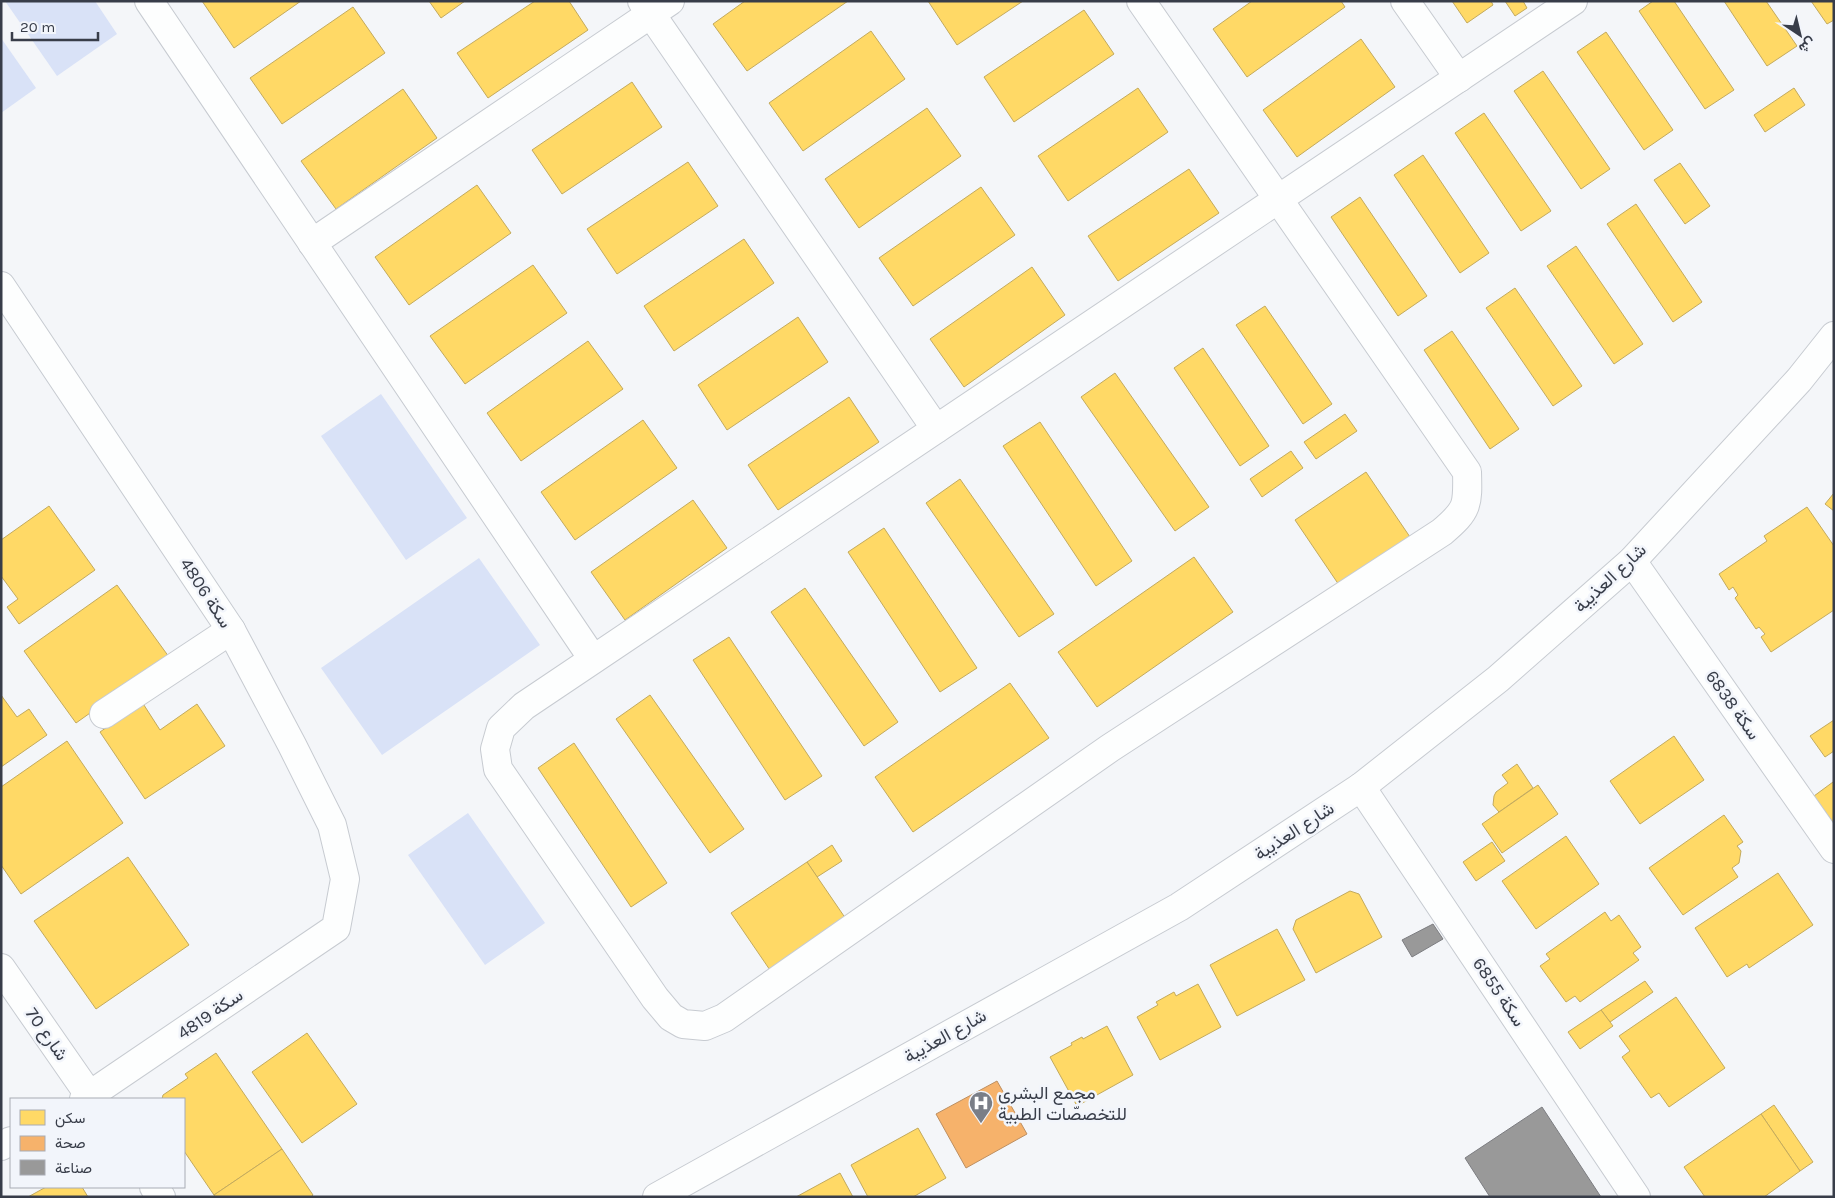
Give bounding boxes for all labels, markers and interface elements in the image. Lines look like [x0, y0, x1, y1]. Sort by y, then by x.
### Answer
scale bar [12, 10, 99, 42]
north arrow [1775, 10, 1825, 60]
text: 20 m [20, 18, 55, 36]
text: ش [1795, 33, 1819, 57]
street label: شارع العذيبة [1569, 539, 1651, 618]
street label: سكة 4806 [175, 554, 237, 632]
street label: سكة 6838 [1701, 666, 1765, 744]
street label: شارع العذيبة [1250, 797, 1339, 866]
street label: سكة 6855 [1468, 953, 1530, 1031]
street label: سكة 4819 [173, 984, 247, 1044]
street label: شارع 70 [20, 1003, 73, 1065]
street label: شارع العذيبة [900, 1004, 991, 1069]
place label: مجمع البشرى للتخصصّات الطبية [998, 1082, 1127, 1125]
hospital icon: مجمع البشرى للتخصصّات الطبية [968, 1090, 994, 1124]
legend [10, 1098, 185, 1188]
text: سكن [55, 1109, 85, 1128]
text: صحة [55, 1134, 86, 1152]
text: صناعة [55, 1159, 92, 1177]

